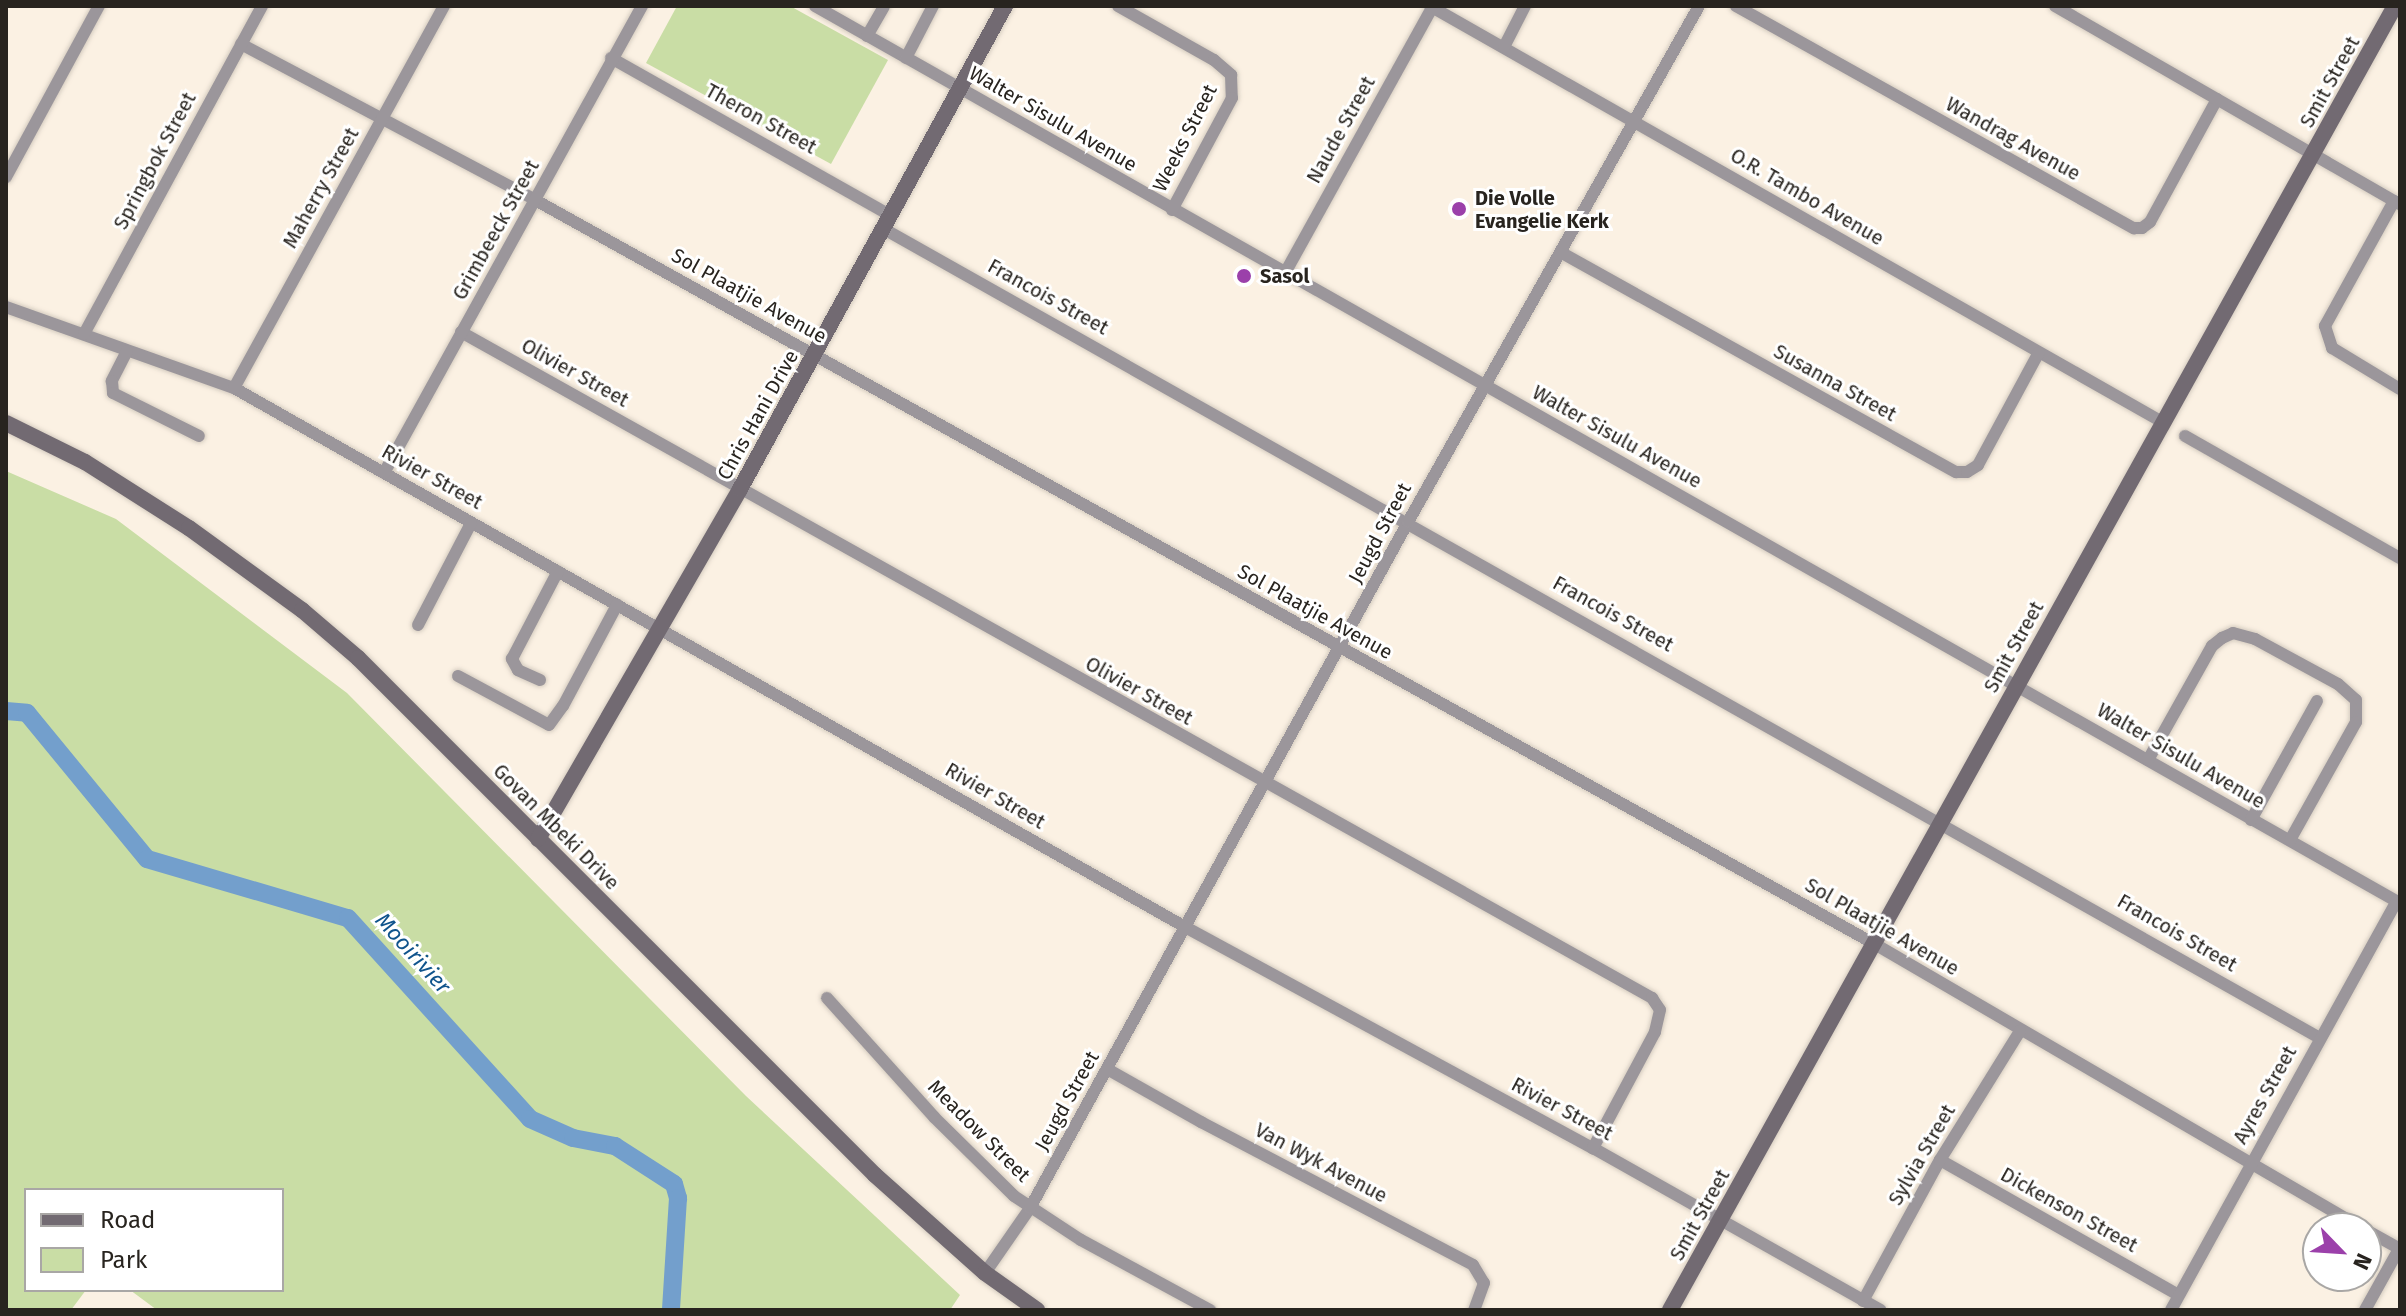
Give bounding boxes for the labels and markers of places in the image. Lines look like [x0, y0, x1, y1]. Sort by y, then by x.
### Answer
place label: Die Volle Evangelie Kerk [1475, 186, 1609, 233]
marker: Die Volle Evangelie Kerk [1450, 200, 1468, 218]
place label: Sasol [1260, 264, 1309, 288]
marker: Sasol [1235, 267, 1253, 285]

